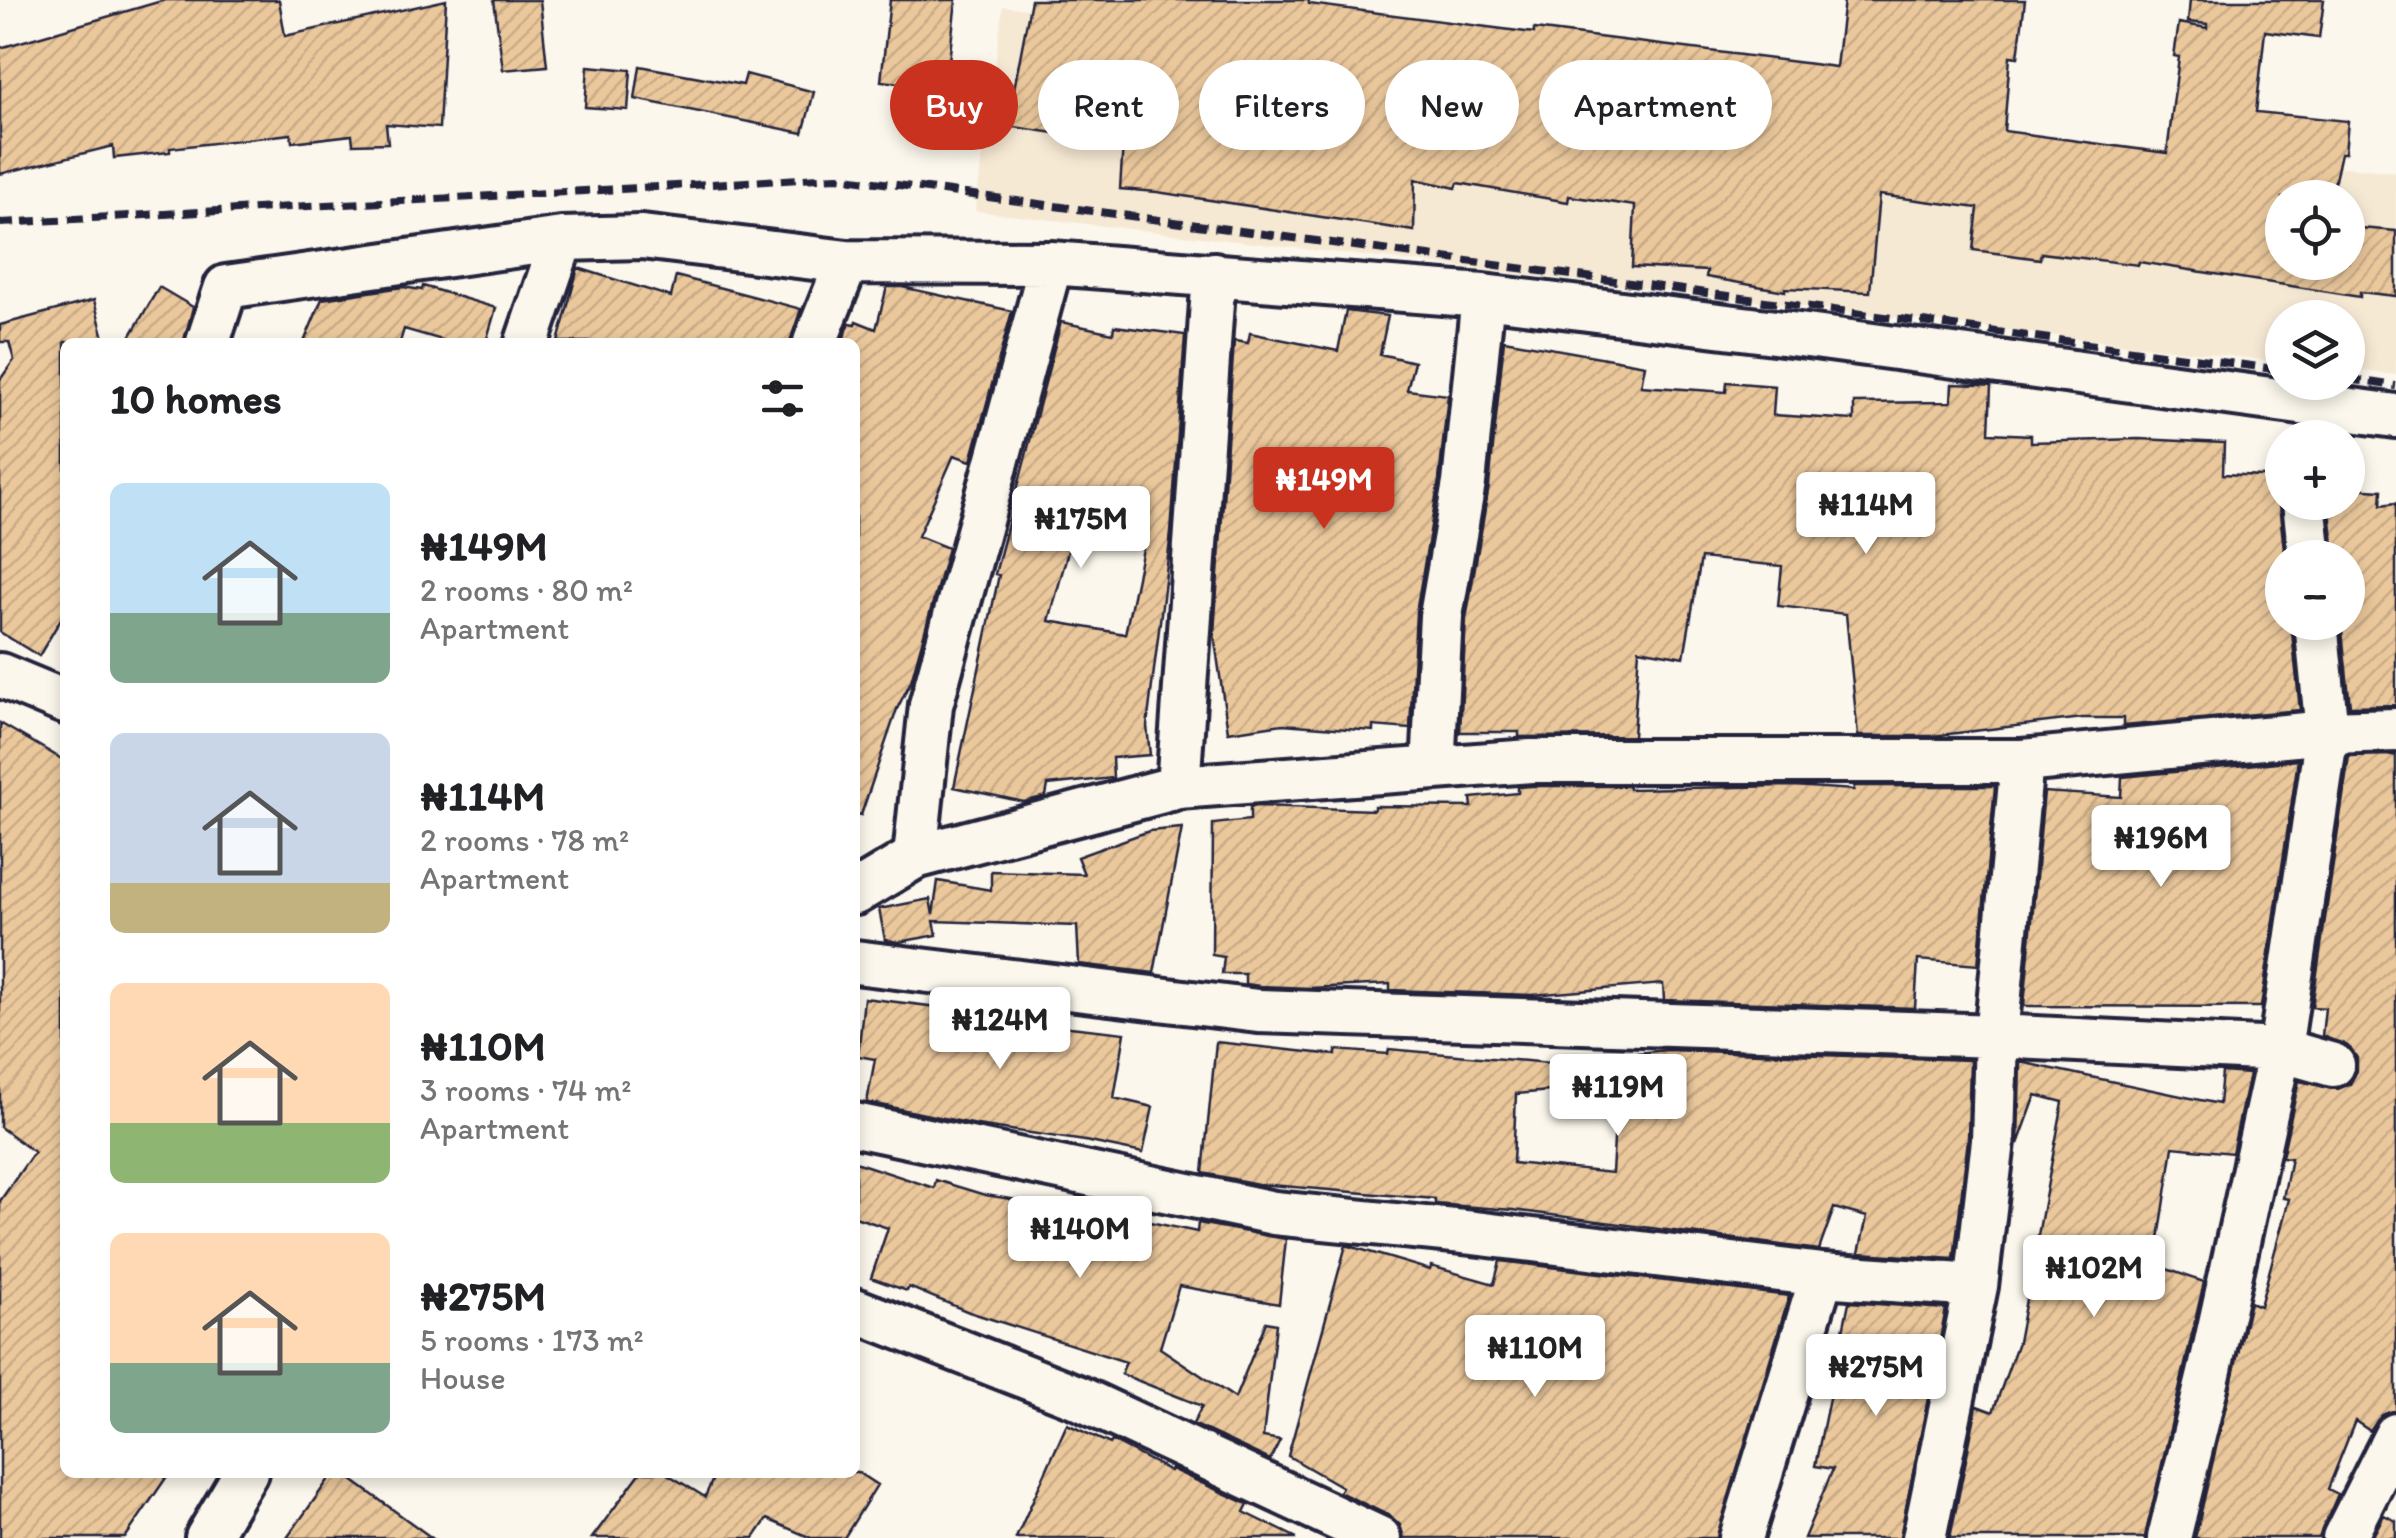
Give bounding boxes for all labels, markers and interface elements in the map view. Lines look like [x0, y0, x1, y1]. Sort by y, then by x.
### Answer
chip: Buy [890, 60, 1018, 150]
chip: Rent [1038, 60, 1179, 150]
chip: Filters [1199, 60, 1365, 150]
chip: New [1385, 60, 1519, 150]
chip: Apartment [1539, 60, 1772, 150]
map controls [2265, 180, 2365, 640]
button: locate [2265, 180, 2365, 280]
button: layers [2265, 300, 2365, 400]
icon: filters [755, 371, 810, 426]
text: 10 homes [110, 373, 282, 424]
button: + [2265, 420, 2365, 520]
pin: ₦149M [1254, 447, 1394, 532]
text: ₦149M [1275, 460, 1373, 498]
pin: ₦114M [1796, 472, 1936, 557]
text: ₦114M [1818, 485, 1914, 523]
pin: ₦175M [1011, 486, 1151, 571]
text: ₦175M [1034, 499, 1128, 537]
text: ₦149M [420, 520, 548, 571]
icon: home [190, 523, 310, 643]
button: − [2265, 540, 2365, 640]
text: 2 rooms · 80 m² [420, 571, 633, 609]
text: Apartment [420, 609, 569, 647]
text: ₦114M [420, 770, 545, 821]
icon: home [190, 773, 310, 893]
pin: ₦196M [2091, 805, 2231, 890]
text: ₦196M [2113, 818, 2209, 856]
text: 2 rooms · 78 m² [420, 821, 629, 859]
text: Apartment [420, 859, 569, 897]
pin: ₦124M [930, 987, 1070, 1072]
text: ₦124M [951, 1000, 1049, 1038]
text: ₦110M [420, 1020, 546, 1071]
icon: home [190, 1023, 310, 1143]
pin: ₦119M [1548, 1054, 1688, 1139]
text: ₦119M [1572, 1067, 1664, 1105]
text: 3 rooms · 74 m² [420, 1071, 631, 1109]
text: Apartment [420, 1109, 569, 1147]
pin: ₦140M [1010, 1196, 1150, 1281]
text: ₦140M [1030, 1209, 1130, 1247]
pin: ₦102M [2024, 1235, 2164, 1320]
text: ₦102M [2045, 1248, 2143, 1286]
text: ₦275M [420, 1270, 546, 1321]
icon: home [190, 1273, 310, 1393]
pin: ₦110M [1465, 1315, 1605, 1400]
text: 5 rooms · 173 m² [420, 1321, 644, 1359]
text: ₦110M [1487, 1328, 1583, 1366]
pin: ₦275M [1806, 1334, 1946, 1419]
text: ₦275M [1828, 1347, 1924, 1385]
text: House [420, 1359, 506, 1397]

